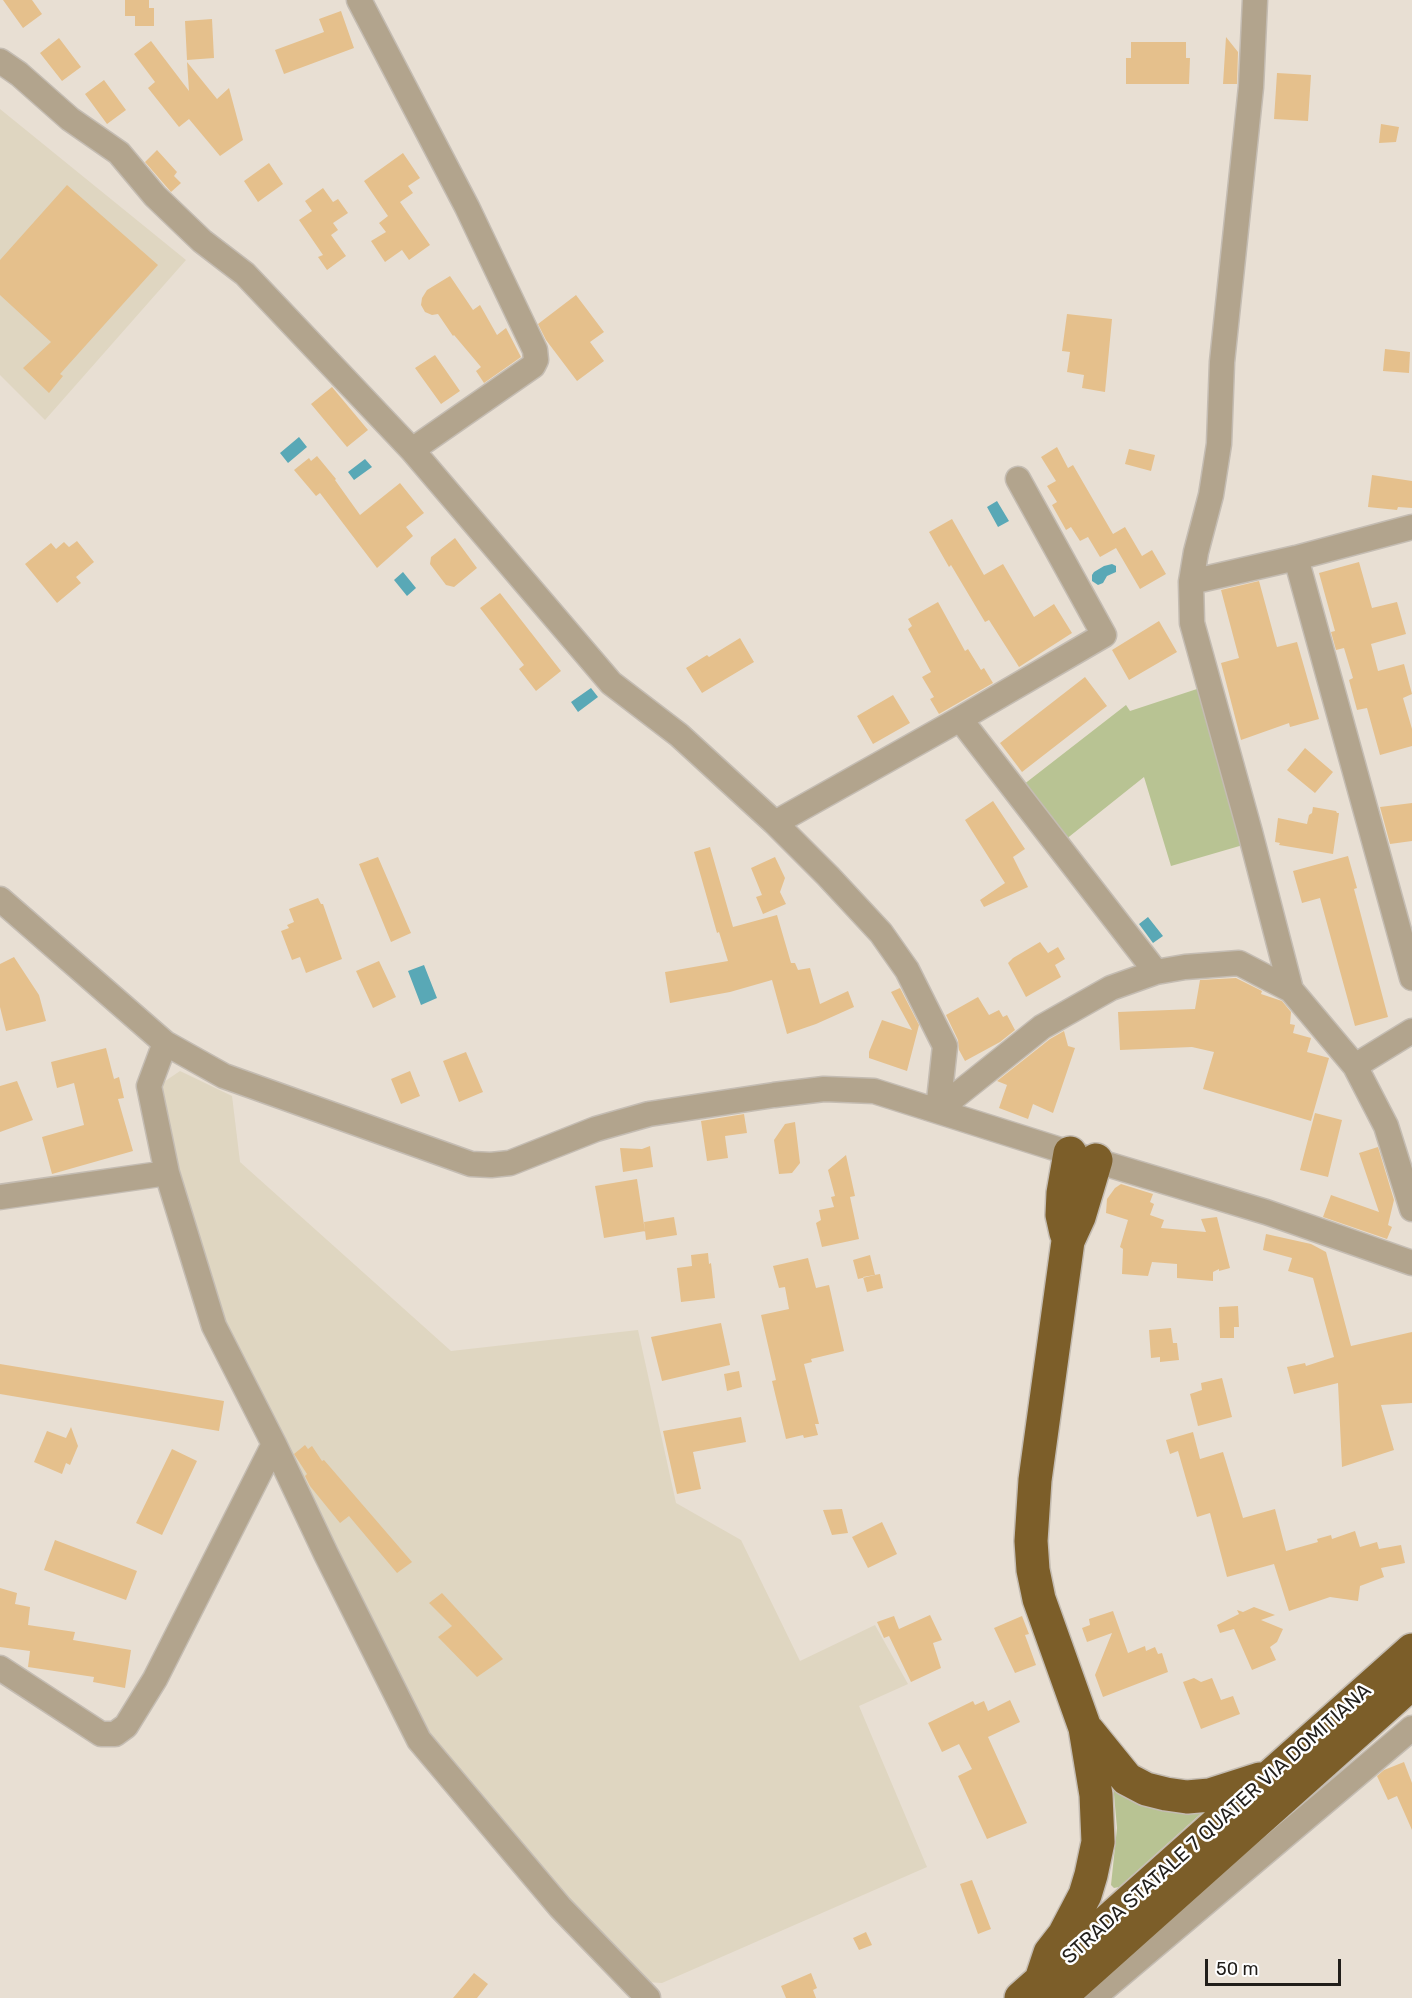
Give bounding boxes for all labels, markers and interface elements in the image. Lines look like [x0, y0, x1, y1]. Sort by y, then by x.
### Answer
street label: STRADA STATALE 7 QUATER VIA DOMITIANA [1058, 1679, 1376, 1969]
scale bar [1208, 1947, 1344, 1985]
text: 50 m [1216, 1958, 1259, 1980]

